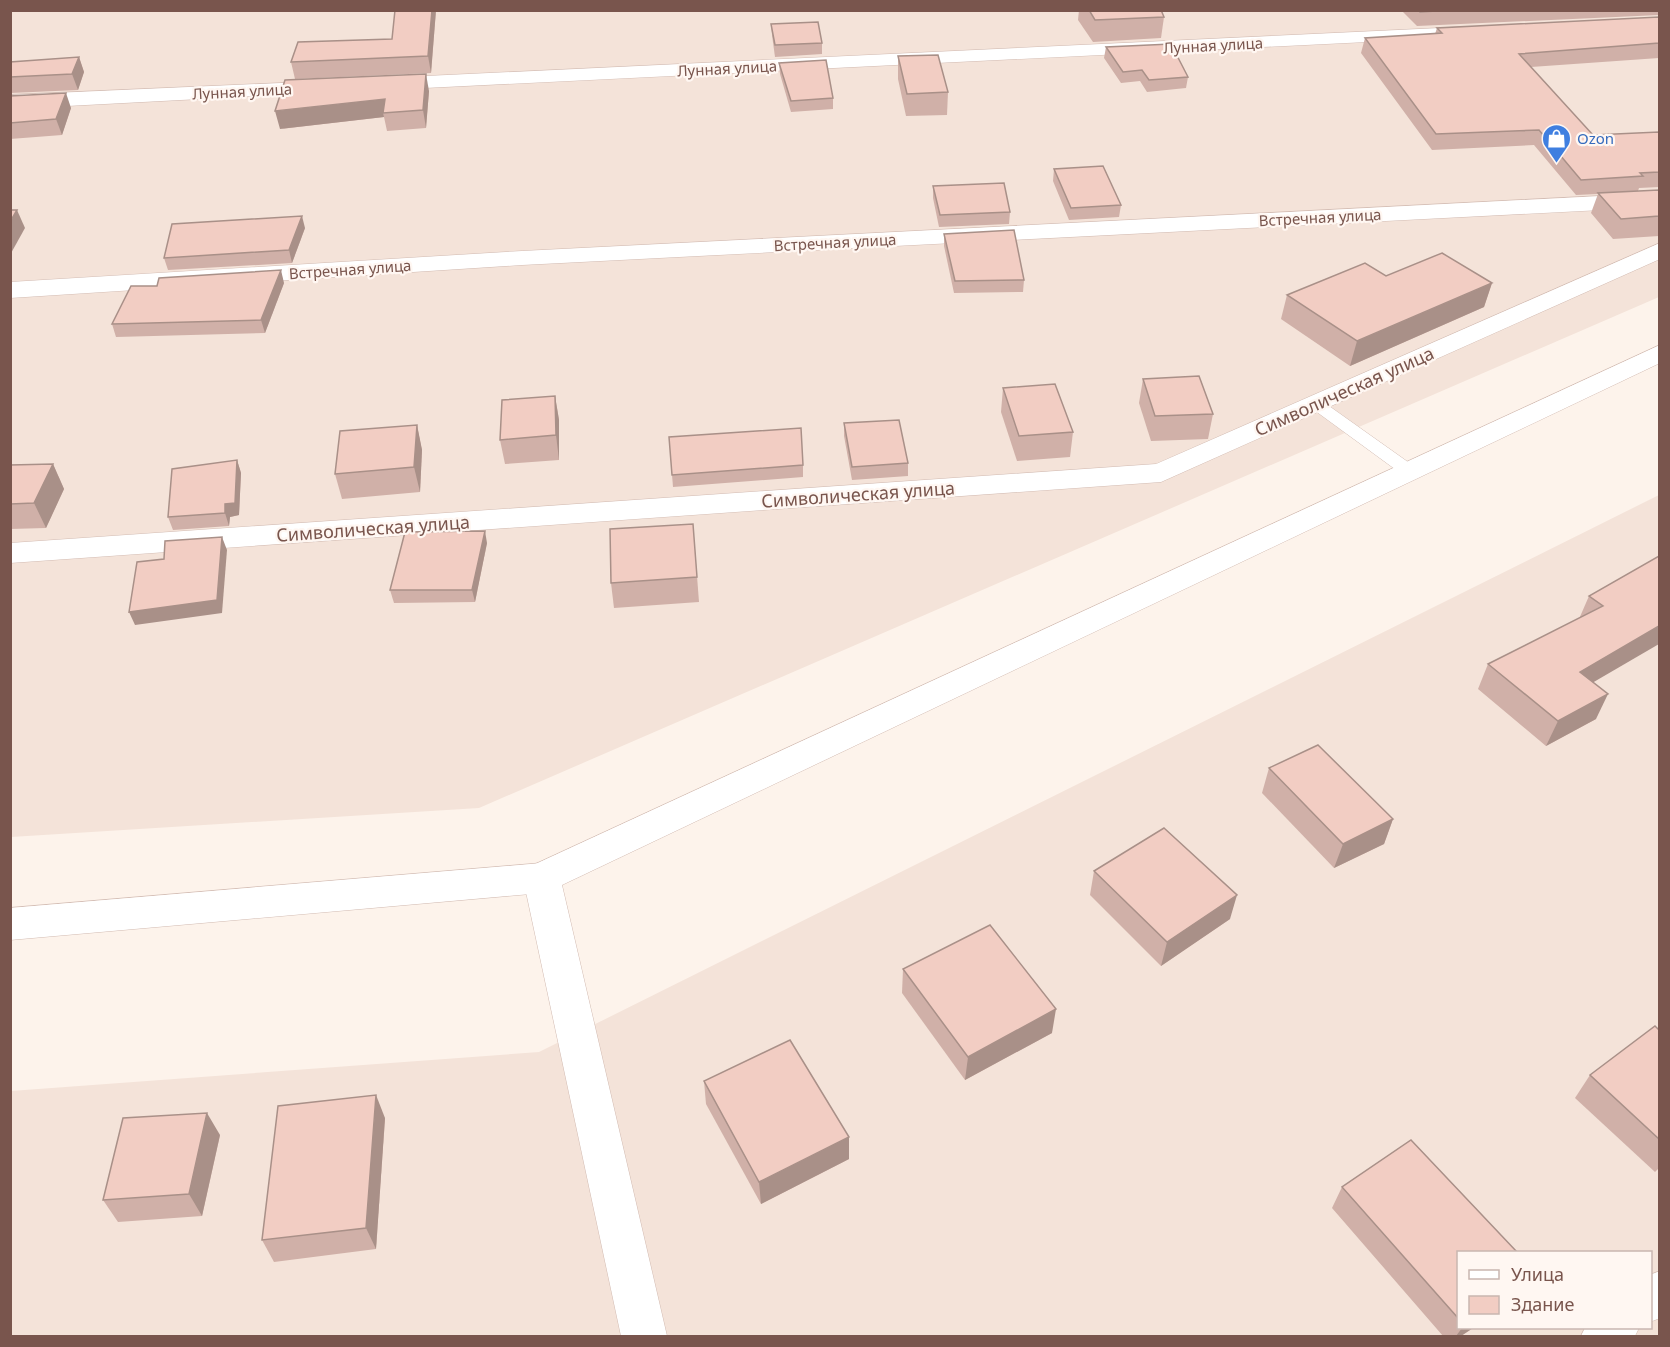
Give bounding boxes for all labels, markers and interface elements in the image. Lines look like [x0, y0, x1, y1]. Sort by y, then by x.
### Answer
street label: Лунная улица [1163, 32, 1263, 58]
street label: Лунная улица [677, 55, 777, 81]
street label: Лунная улица [192, 78, 292, 104]
shop icon: Ozon [1540, 122, 1572, 164]
place label: Ozon [1577, 128, 1614, 148]
street label: Встречная улица [1258, 204, 1382, 230]
street label: Встречная улица [773, 229, 897, 255]
street label: Встречная улица [288, 255, 412, 283]
street label: Символическая улица [1251, 341, 1437, 441]
street label: Символическая улица [760, 475, 956, 513]
street label: Символическая улица [275, 509, 471, 547]
legend [1457, 1251, 1652, 1329]
text: Улица [1511, 1262, 1564, 1286]
text: Здание [1511, 1292, 1575, 1316]

